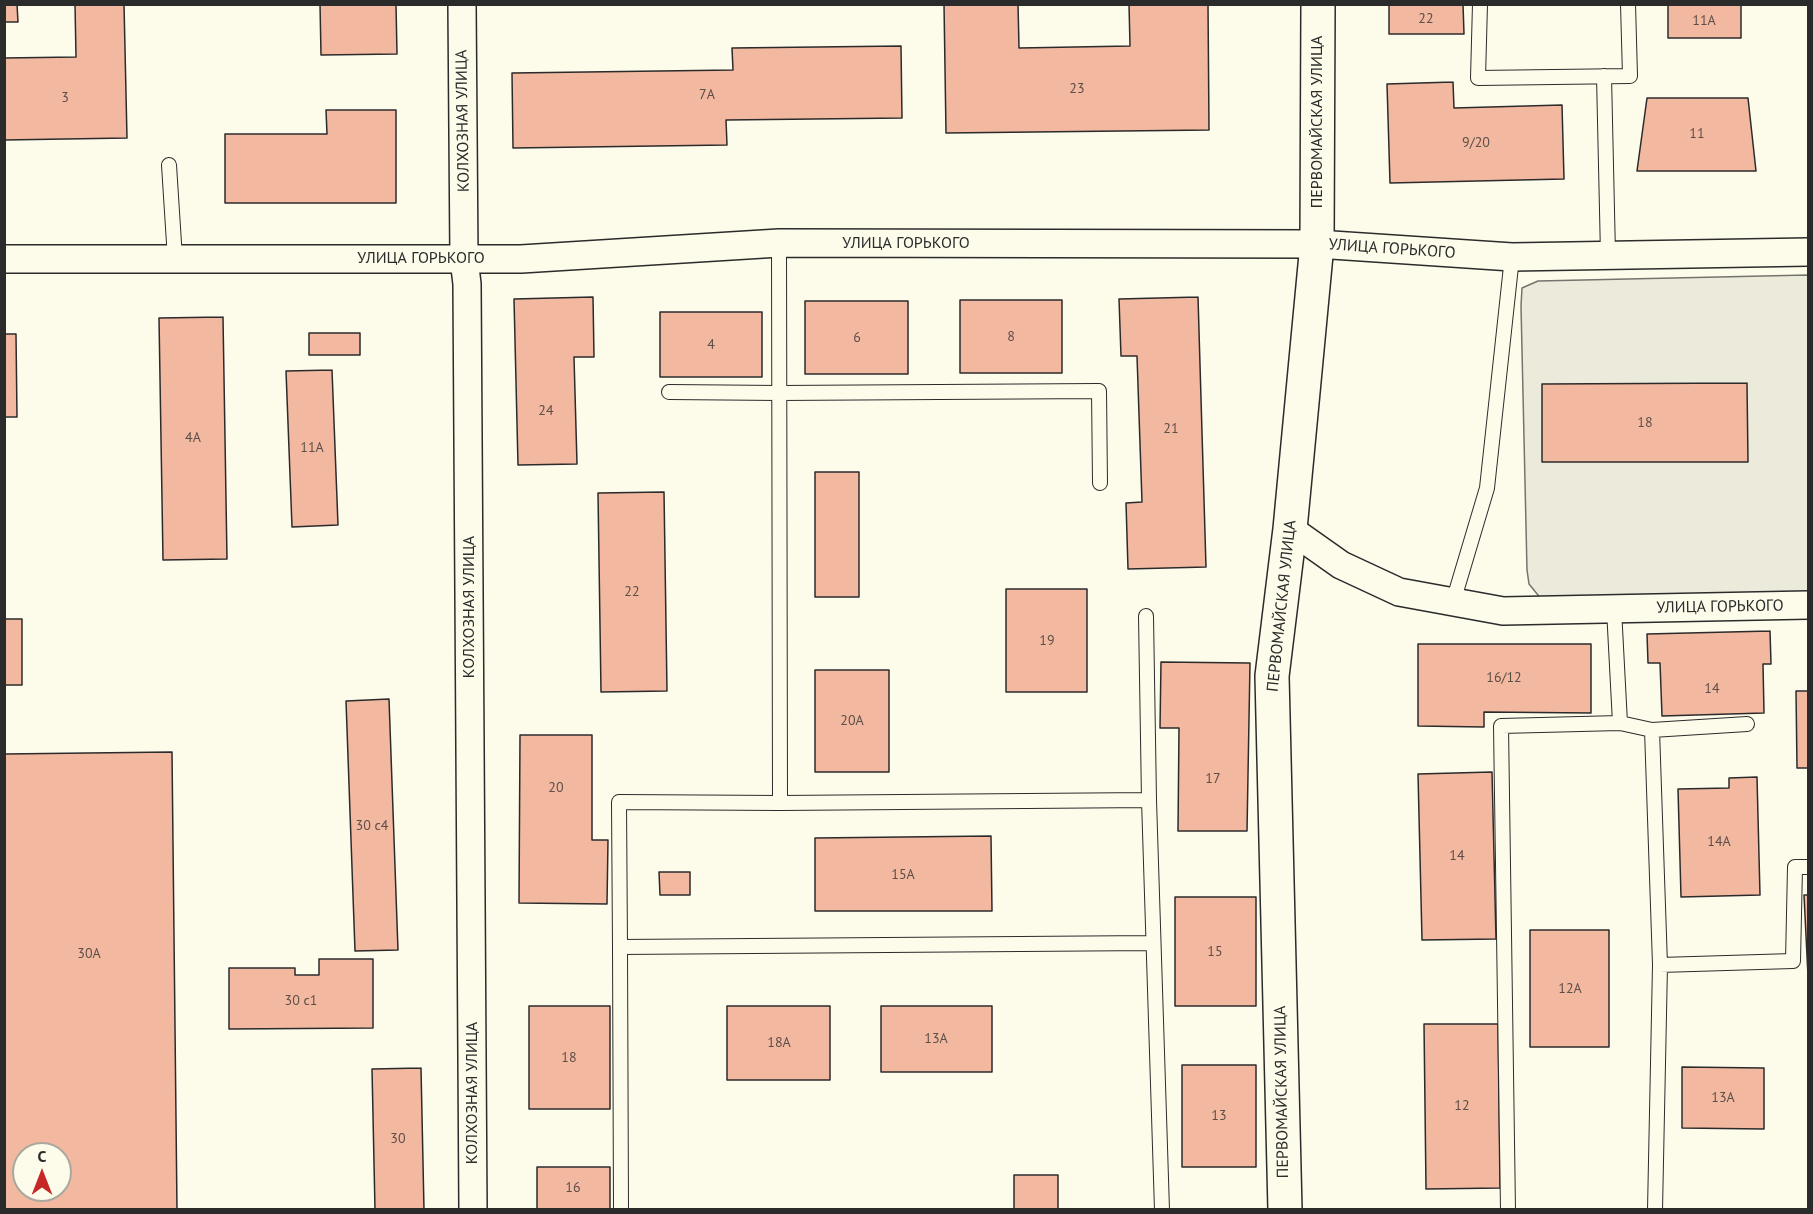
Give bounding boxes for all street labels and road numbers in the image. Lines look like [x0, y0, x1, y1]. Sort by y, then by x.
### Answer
street label: ПЕРВОМАЙСКАЯ УЛИЦА [1307, 36, 1327, 208]
street label: КОЛХОЗНАЯ УЛИЦА [452, 50, 474, 192]
street label: УЛИЦА ГОРЬКОГО [842, 233, 970, 253]
street label: УЛИЦА ГОРЬКОГО [1328, 235, 1456, 263]
street label: УЛИЦА ГОРЬКОГО [357, 248, 485, 268]
street label: ПЕРВОМАЙСКАЯ УЛИЦА [1263, 519, 1301, 693]
street label: КОЛХОЗНАЯ УЛИЦА [459, 536, 479, 678]
street label: УЛИЦА ГОРЬКОГО [1656, 596, 1784, 618]
street label: ПЕРВОМАЙСКАЯ УЛИЦА [1271, 1006, 1293, 1178]
street label: КОЛХОЗНАЯ УЛИЦА [462, 1022, 482, 1164]

